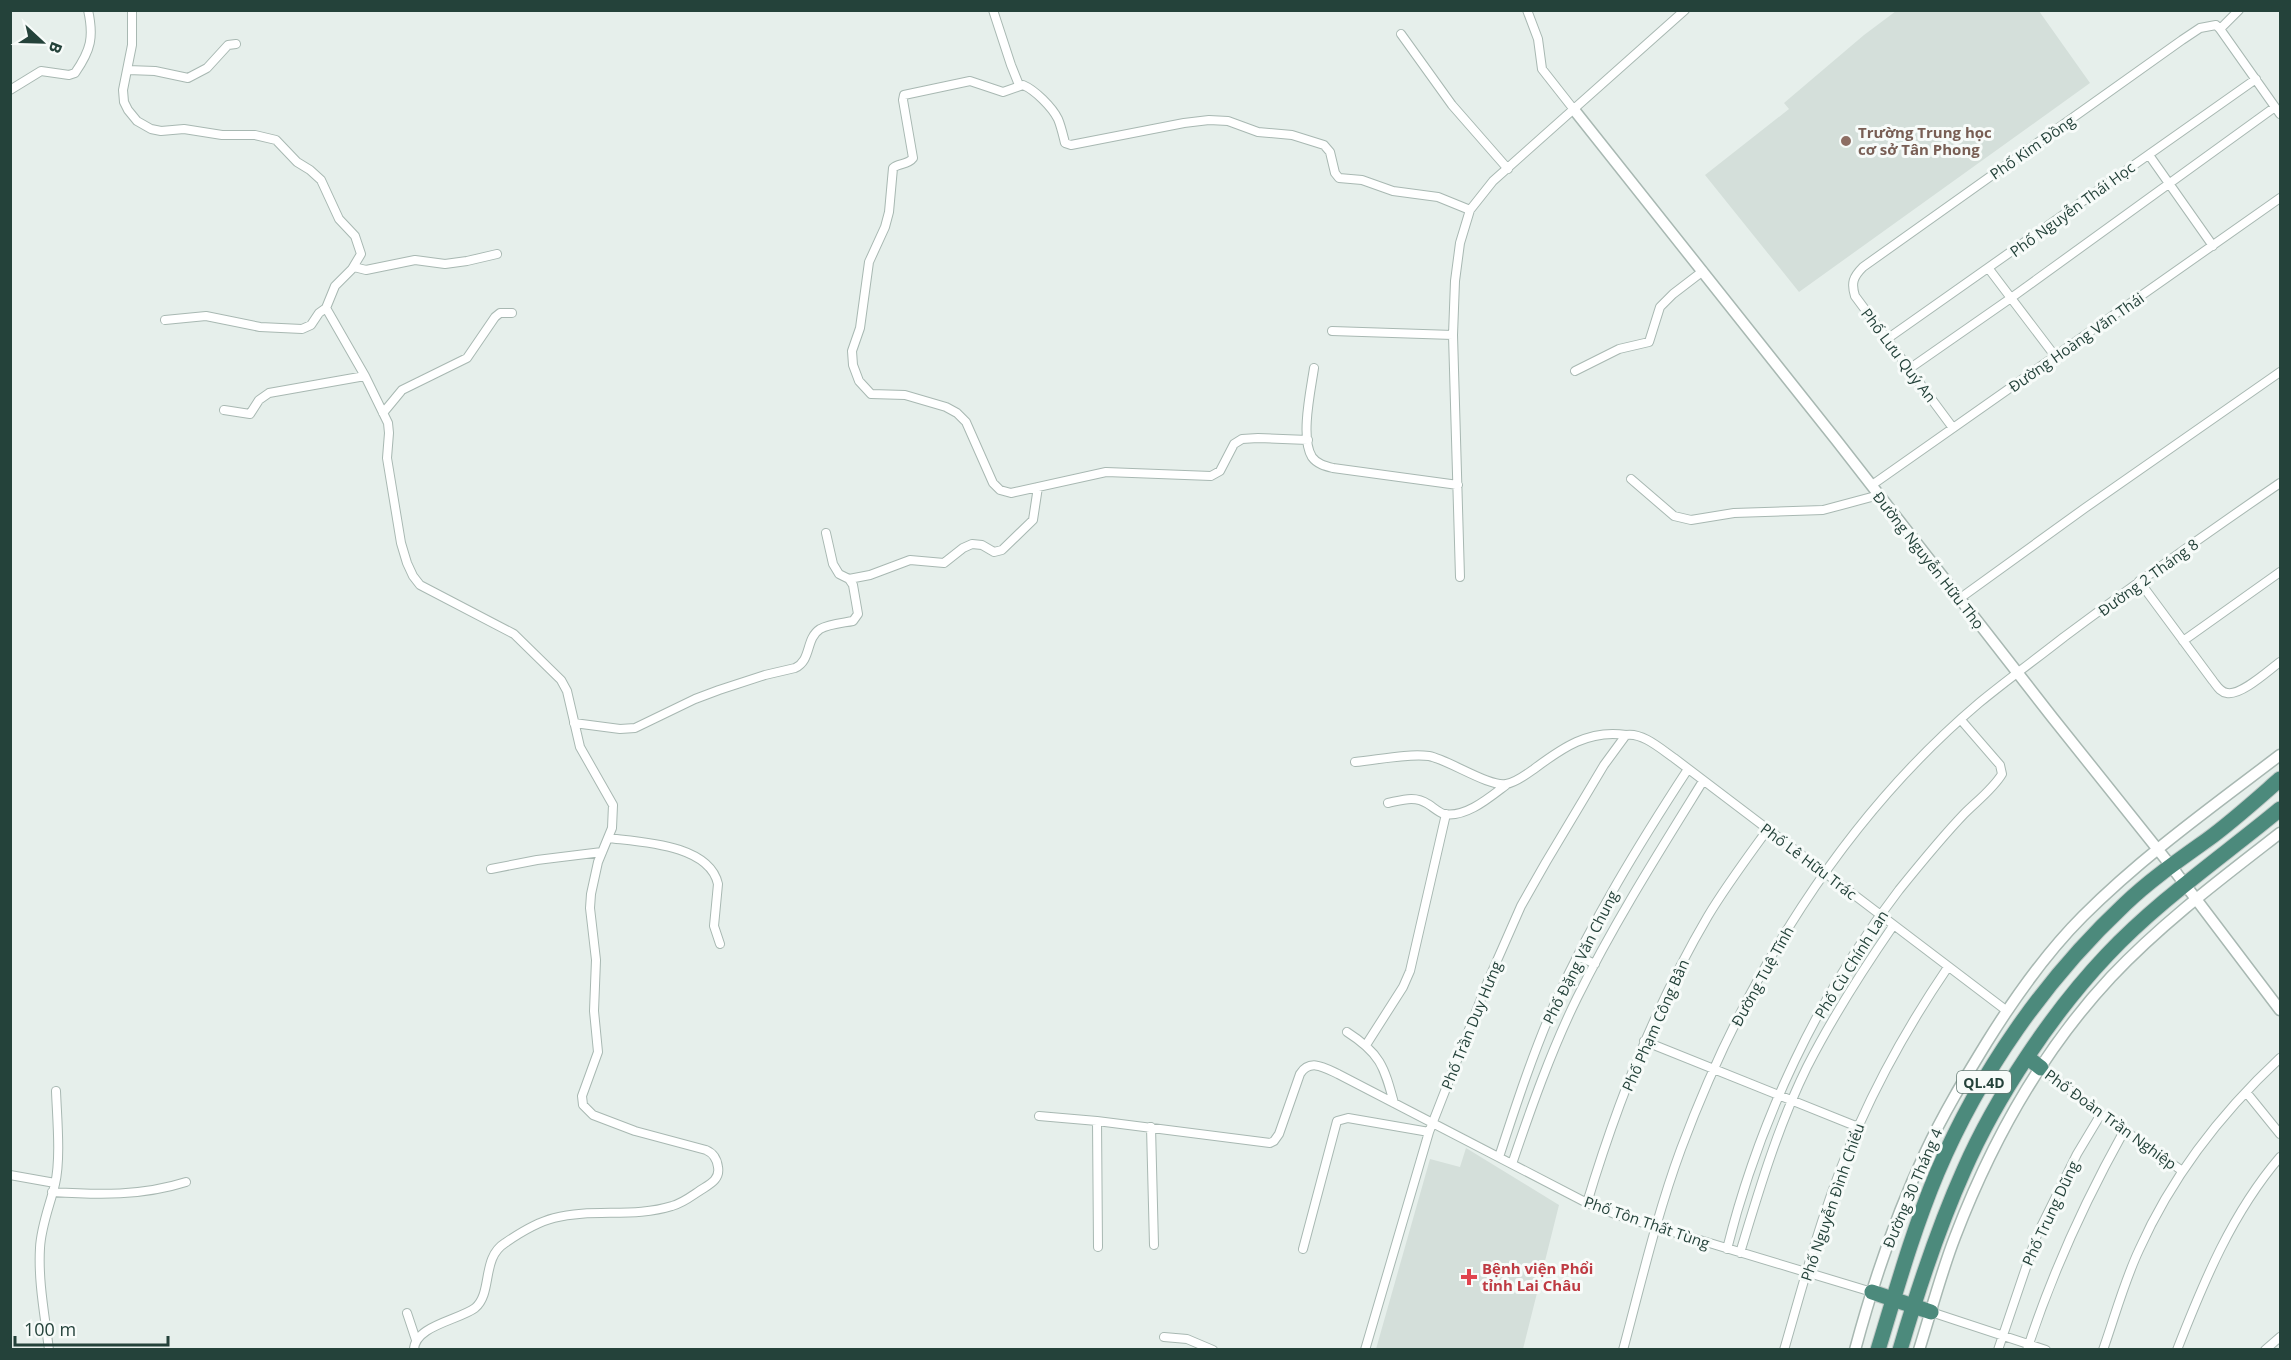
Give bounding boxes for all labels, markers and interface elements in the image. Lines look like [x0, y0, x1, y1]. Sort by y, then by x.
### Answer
north arrow [12, 12, 72, 72]
text: B [44, 39, 68, 57]
street label: Phố Kim Đồng [1986, 110, 2078, 184]
place label: Trường Trung học cơ sở Tân Phong [1858, 122, 1992, 159]
marker: Trường Trung học cơ sở Tân Phong [1839, 134, 1853, 148]
street label: Phố Nguyễn Thái Học [2006, 157, 2138, 261]
street label: Đường Hoàng Văn Thái [2004, 288, 2148, 396]
street label: Phố Lưu Quý An [1857, 304, 1941, 406]
street label: Đường Nguyễn Hữu Thọ [1869, 487, 1989, 633]
street label: Đường 2 Tháng 8 [2094, 534, 2202, 620]
street label: Phố Lê Hữu Trác [1757, 818, 1861, 904]
street label: Phố Đặng Văn Chung [1538, 887, 1622, 1027]
street label: Phố Cù Chính Lan [1810, 906, 1892, 1022]
street label: Đường Tuệ Tĩnh [1726, 922, 1798, 1030]
street label: Phố Phạm Công Bân [1617, 956, 1693, 1094]
street label: Phố Trần Duy Hưng [1436, 958, 1506, 1092]
street label: Phố Đoàn Trần Nghiệp [2041, 1064, 2181, 1174]
road number: QL.4D [1957, 1071, 2011, 1093]
street label: Phố Nguyễn Đình Chiểu [1796, 1120, 1868, 1284]
street label: Đường 30 Tháng 4 [1878, 1125, 1946, 1251]
street label: Phố Trung Dũng [2017, 1157, 2083, 1269]
street label: Phố Tôn Thất Tùng [1582, 1191, 1712, 1253]
place label: Bệnh viện Phổi tỉnh Lai Châu [1482, 1258, 1593, 1295]
marker: Bệnh viện Phổi tỉnh Lai Châu [1460, 1268, 1478, 1286]
scale bar [15, 1309, 168, 1347]
text: 100 m [24, 1317, 76, 1341]

